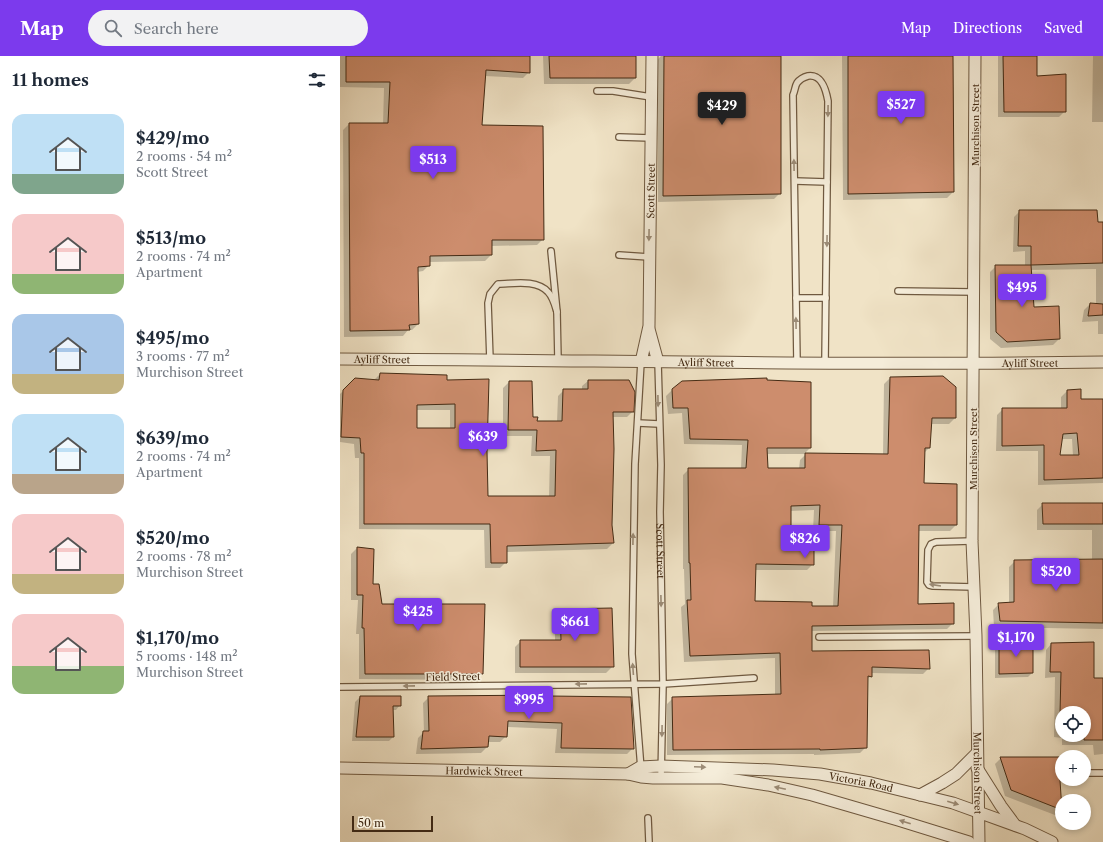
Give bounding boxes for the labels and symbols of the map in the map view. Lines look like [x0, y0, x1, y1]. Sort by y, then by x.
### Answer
street label: Murchison Street [969, 83, 982, 166]
pin: $527 [877, 91, 925, 125]
pin: $429 [698, 92, 746, 126]
one-way arrow [825, 105, 831, 118]
pin: $513 [409, 146, 457, 180]
one-way arrow [791, 158, 797, 171]
street label: Scott Street [644, 163, 657, 219]
one-way arrow [646, 229, 652, 242]
one-way arrow [823, 235, 830, 247]
pin: $495 [998, 274, 1046, 308]
one-way arrow [793, 317, 800, 329]
street label: Ayliff Street [353, 353, 411, 366]
street label: Ayliff Street [677, 355, 735, 369]
street label: Ayliff Street [1001, 356, 1059, 370]
one-way arrow [655, 395, 662, 407]
street label: Murchison Street [967, 407, 980, 490]
pin: $639 [459, 423, 507, 457]
street label: Scott Street [654, 523, 668, 579]
pin: $826 [781, 525, 829, 559]
one-way arrow [630, 533, 637, 545]
pin: $520 [1032, 558, 1080, 592]
one-way arrow [929, 582, 942, 588]
one-way arrow [658, 595, 664, 608]
pin: $425 [394, 598, 442, 632]
pin: $661 [551, 608, 599, 642]
pin: $1,170 [983, 624, 1049, 658]
one-way arrow [629, 662, 636, 675]
street label: Field Street [425, 670, 481, 684]
one-way arrow [574, 681, 587, 687]
one-way arrow [402, 683, 415, 689]
pin: $995 [505, 686, 553, 720]
one-way arrow [659, 725, 665, 738]
street label: Murchison Street [971, 731, 985, 815]
street label: Hardwick Street [445, 764, 523, 778]
one-way arrow [694, 764, 706, 771]
street label: Victoria Road [827, 769, 894, 795]
one-way arrow [774, 784, 786, 790]
one-way arrow [947, 800, 959, 806]
scale bar [352, 814, 433, 833]
one-way arrow [899, 819, 911, 825]

